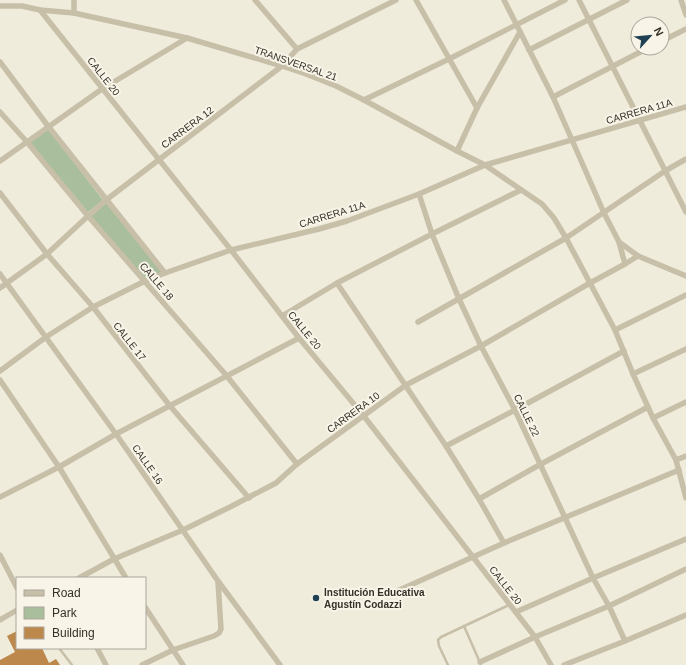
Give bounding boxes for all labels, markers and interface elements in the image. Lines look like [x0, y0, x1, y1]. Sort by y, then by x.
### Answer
north arrow [630, 16, 670, 56]
text: N [652, 25, 666, 38]
street label: TRANSVERSAL 21 [253, 44, 339, 83]
street label: CALLE 20 [85, 55, 122, 98]
street label: CARRERA 11A [605, 97, 674, 126]
street label: CARRERA 12 [159, 104, 216, 151]
street label: CARRERA 11A [298, 199, 367, 230]
street label: CALLE 18 [138, 261, 176, 302]
street label: CALLE 20 [286, 309, 324, 352]
street label: CALLE 17 [111, 320, 148, 363]
street label: CARRERA 10 [325, 389, 382, 435]
street label: CALLE 22 [512, 392, 542, 439]
street label: CALLE 16 [130, 442, 165, 486]
street label: CALLE 20 [487, 564, 524, 607]
legend [16, 577, 146, 649]
text: Road [52, 586, 81, 600]
place label: Institución Educativa Agustín Codazzi [324, 587, 425, 610]
marker: Institución Educativa Agustín Codazzi [311, 593, 321, 603]
text: Park [52, 606, 78, 620]
text: Building [52, 626, 95, 640]

